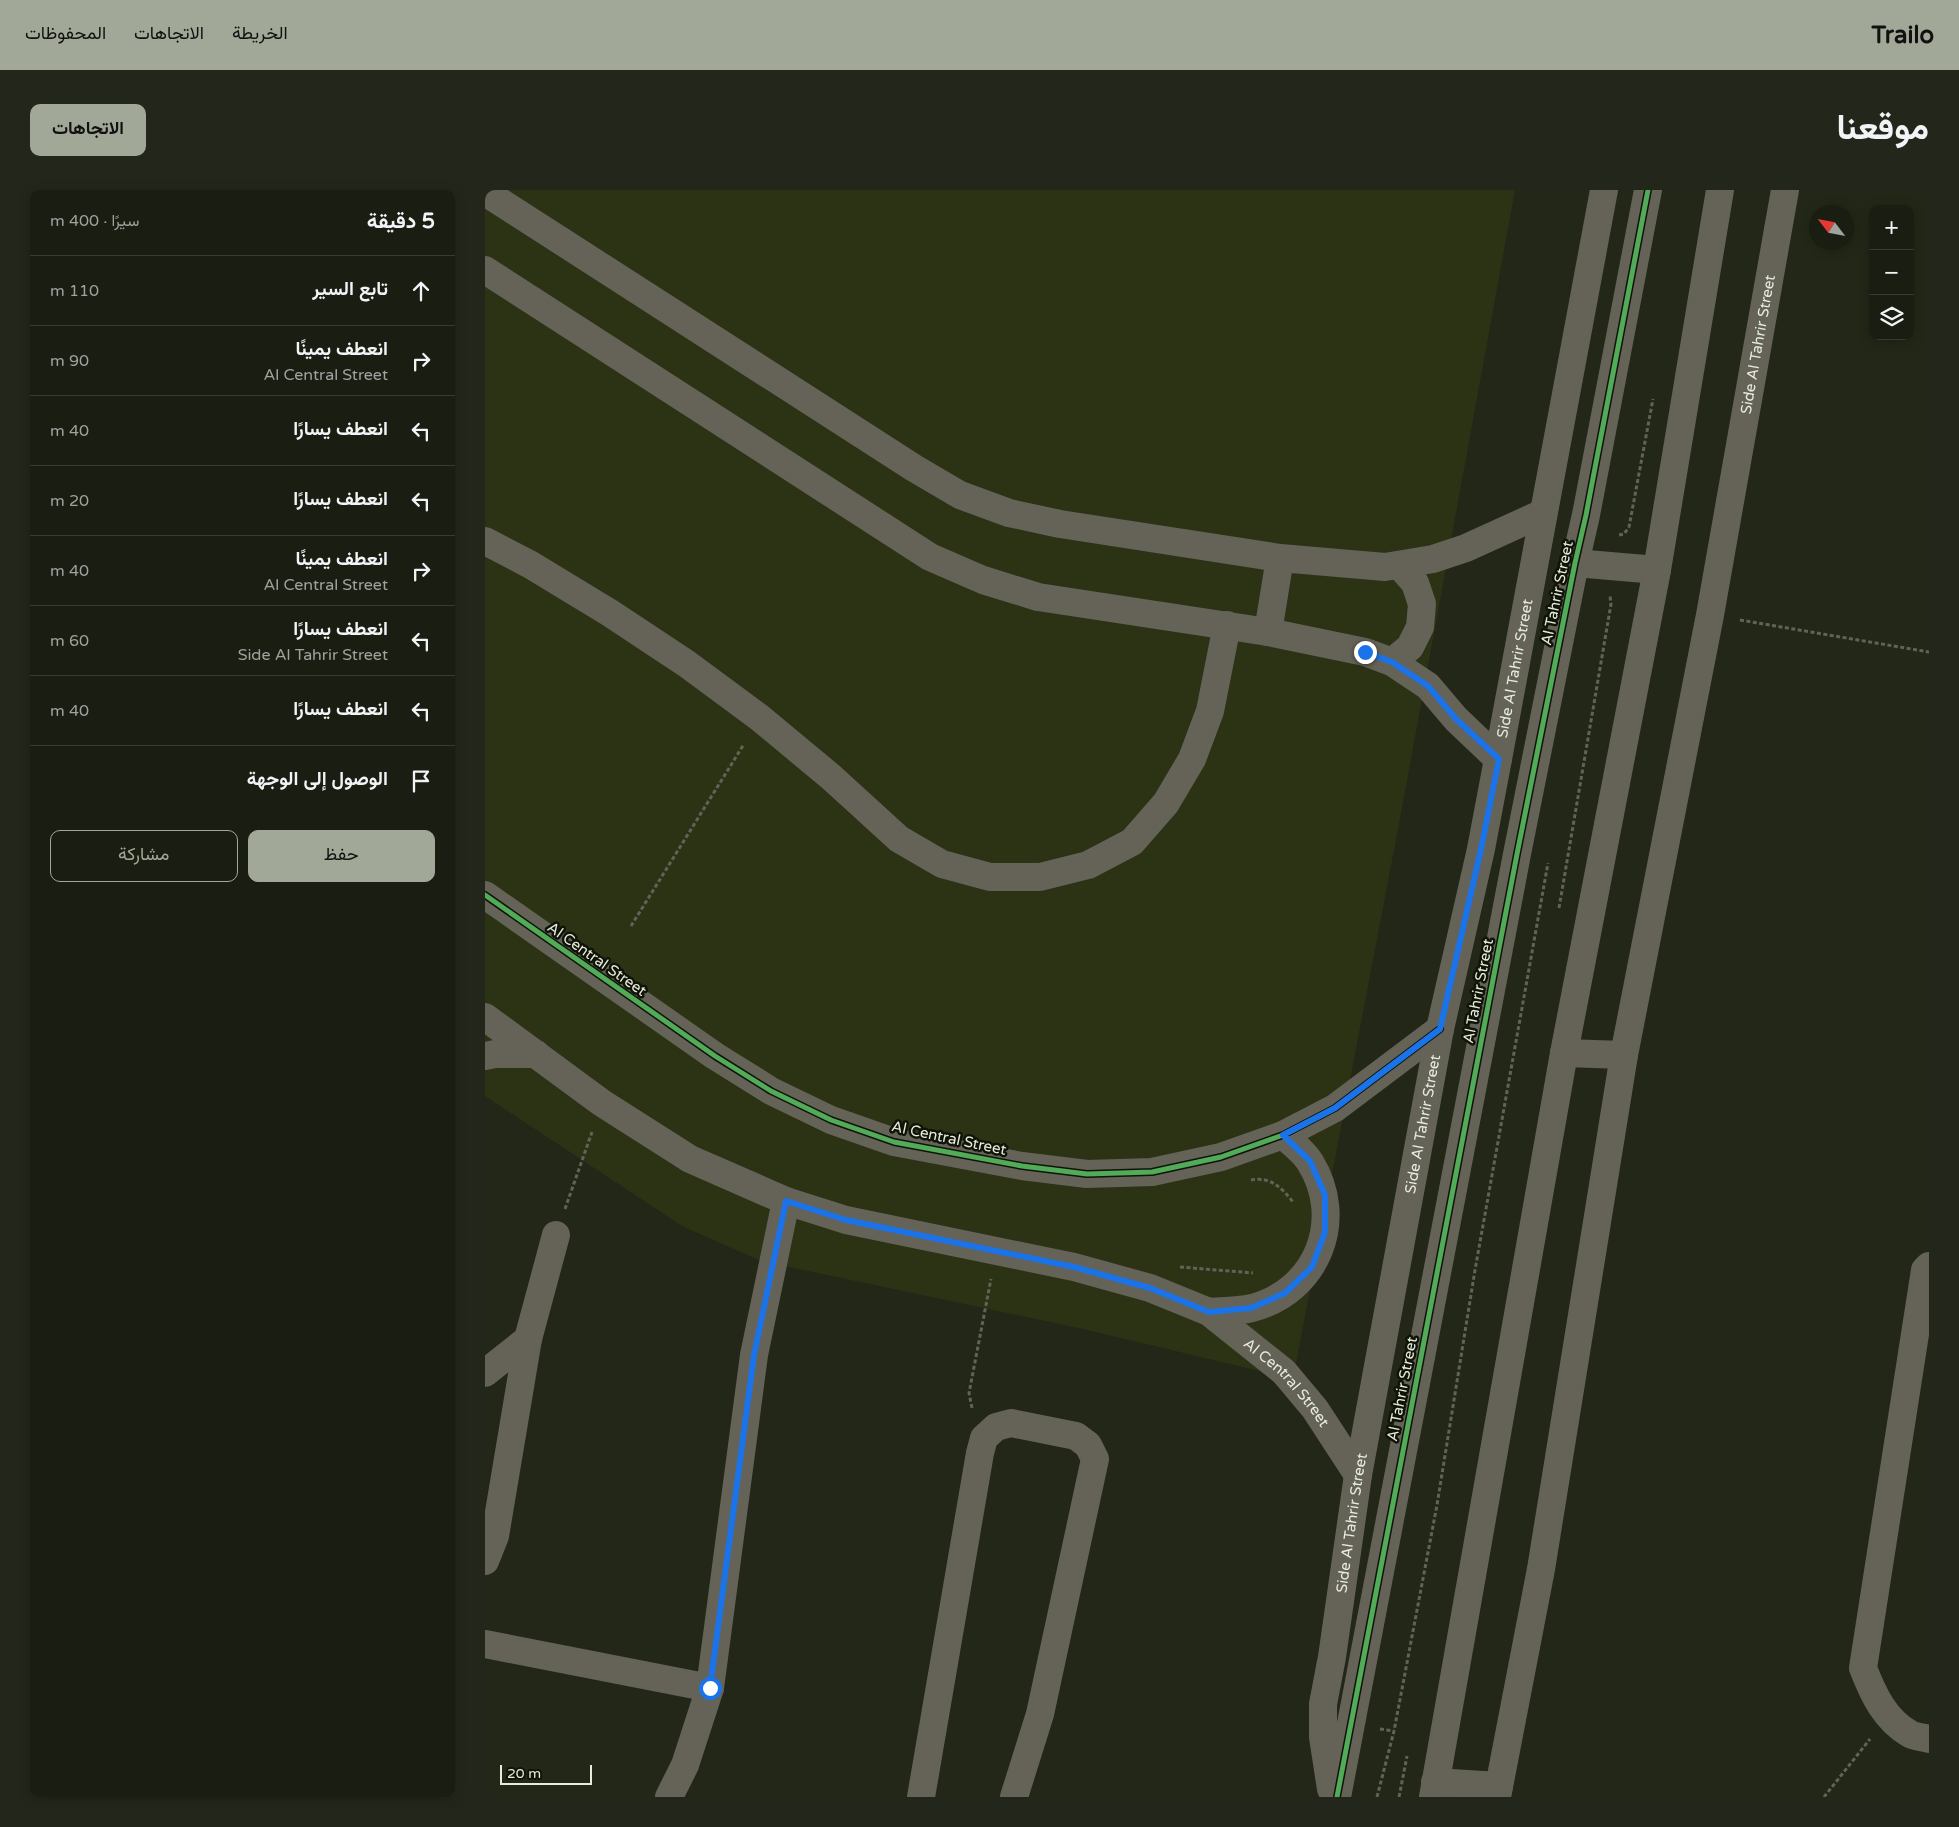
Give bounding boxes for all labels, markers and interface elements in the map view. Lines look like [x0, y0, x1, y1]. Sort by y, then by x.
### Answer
text: Trailo [1872, 21, 1934, 50]
text: المحفوظات [25, 22, 106, 44]
text: الاتجاهات [134, 22, 204, 44]
text: الخريطة [232, 22, 288, 44]
button: الاتجاهات [30, 104, 146, 156]
text: موقعنا [1836, 107, 1929, 149]
north arrow [1809, 205, 1854, 250]
map controls [1869, 205, 1914, 340]
button: + [1869, 205, 1914, 250]
text: 5 دقيقة [367, 209, 435, 234]
text: سيرًا · 400 m [50, 211, 139, 231]
button: − [1869, 250, 1914, 295]
street label: Side Al Tahrir Street [1737, 273, 1779, 415]
icon: ahead [407, 277, 435, 305]
text: تابع السير [312, 278, 388, 300]
text: 110 m [50, 281, 99, 301]
button: layers [1869, 295, 1914, 340]
text: انعطف يمينًا [295, 338, 388, 360]
icon: right [407, 347, 435, 375]
text: 90 m [50, 351, 89, 371]
text: Al Central Street [263, 365, 388, 385]
icon: left [407, 417, 435, 445]
text: انعطف يسارًا [293, 418, 388, 440]
text: 40 m [50, 421, 89, 441]
icon: left [407, 487, 435, 515]
text: انعطف يسارًا [293, 488, 388, 510]
text: 20 m [50, 491, 89, 511]
street label: Al Tahrir Street [1537, 539, 1577, 647]
text: انعطف يمينًا [295, 548, 388, 570]
icon: right [407, 557, 435, 585]
text: 40 m [50, 561, 89, 581]
text: Al Central Street [263, 575, 388, 595]
street label: Side Al Tahrir Street [1493, 597, 1537, 740]
text: انعطف يسارًا [293, 618, 388, 640]
icon: left [407, 627, 435, 655]
text: 60 m [50, 631, 89, 651]
route end [1354, 641, 1377, 664]
text: Side Al Tahrir Street [238, 645, 388, 665]
icon: left [407, 697, 435, 725]
text: انعطف يسارًا [293, 698, 388, 720]
text: 40 m [50, 701, 89, 721]
icon: arrive [407, 767, 435, 795]
text: الوصول إلى الوجهة [247, 768, 388, 790]
button: مشاركة [50, 830, 238, 882]
button: حفظ [248, 830, 435, 882]
street label: Al Central Street [544, 918, 650, 1000]
street label: Al Tahrir Street [1459, 937, 1497, 1045]
street label: Side Al Tahrir Street [1401, 1053, 1444, 1195]
street label: Al Central Street [890, 1117, 1008, 1159]
street label: Al Central Street [1240, 1334, 1333, 1431]
street label: Al Tahrir Street [1383, 1335, 1421, 1443]
street label: Side Al Tahrir Street [1332, 1451, 1371, 1594]
route start [699, 1677, 722, 1700]
scale bar [500, 1762, 593, 1785]
text: 20 m [507, 1765, 541, 1782]

